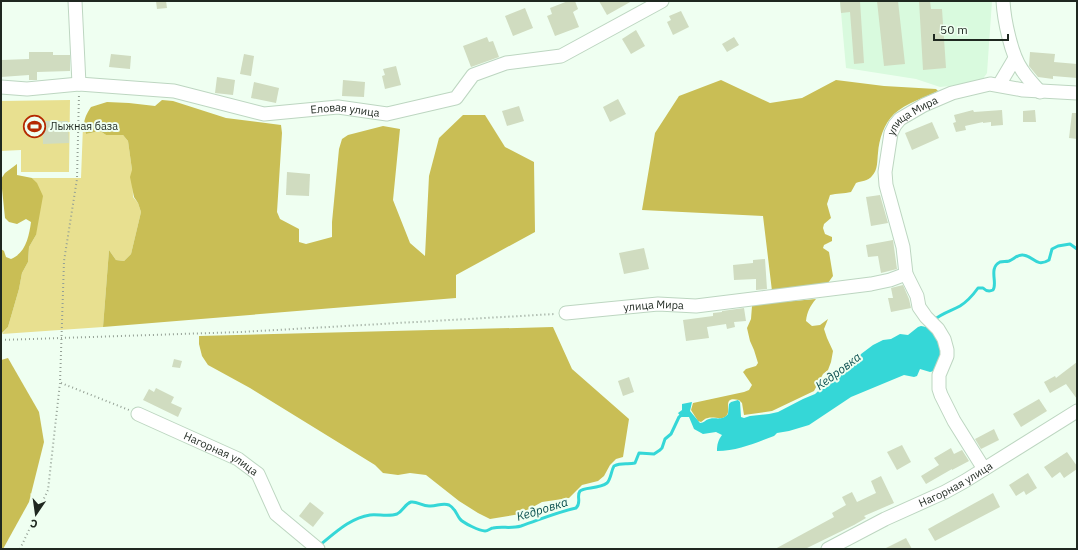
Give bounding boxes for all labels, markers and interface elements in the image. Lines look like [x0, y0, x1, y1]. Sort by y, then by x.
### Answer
scale bar [934, 16, 1008, 42]
text: 50 m [940, 22, 968, 37]
street label: улица Мира [884, 93, 940, 138]
street label: Еловая улица [310, 100, 381, 120]
sports icon: Лыжная база [22, 113, 48, 139]
place label: Лыжная база [50, 119, 118, 133]
street label: улица Мира [623, 297, 684, 314]
water label: Кедровка [812, 349, 864, 393]
street label: Нагорная улица [182, 429, 261, 479]
street label: Нагорная улица [916, 459, 995, 510]
north arrow [16, 494, 56, 534]
water label: Кедровка [514, 494, 570, 524]
text: С [29, 516, 39, 531]

